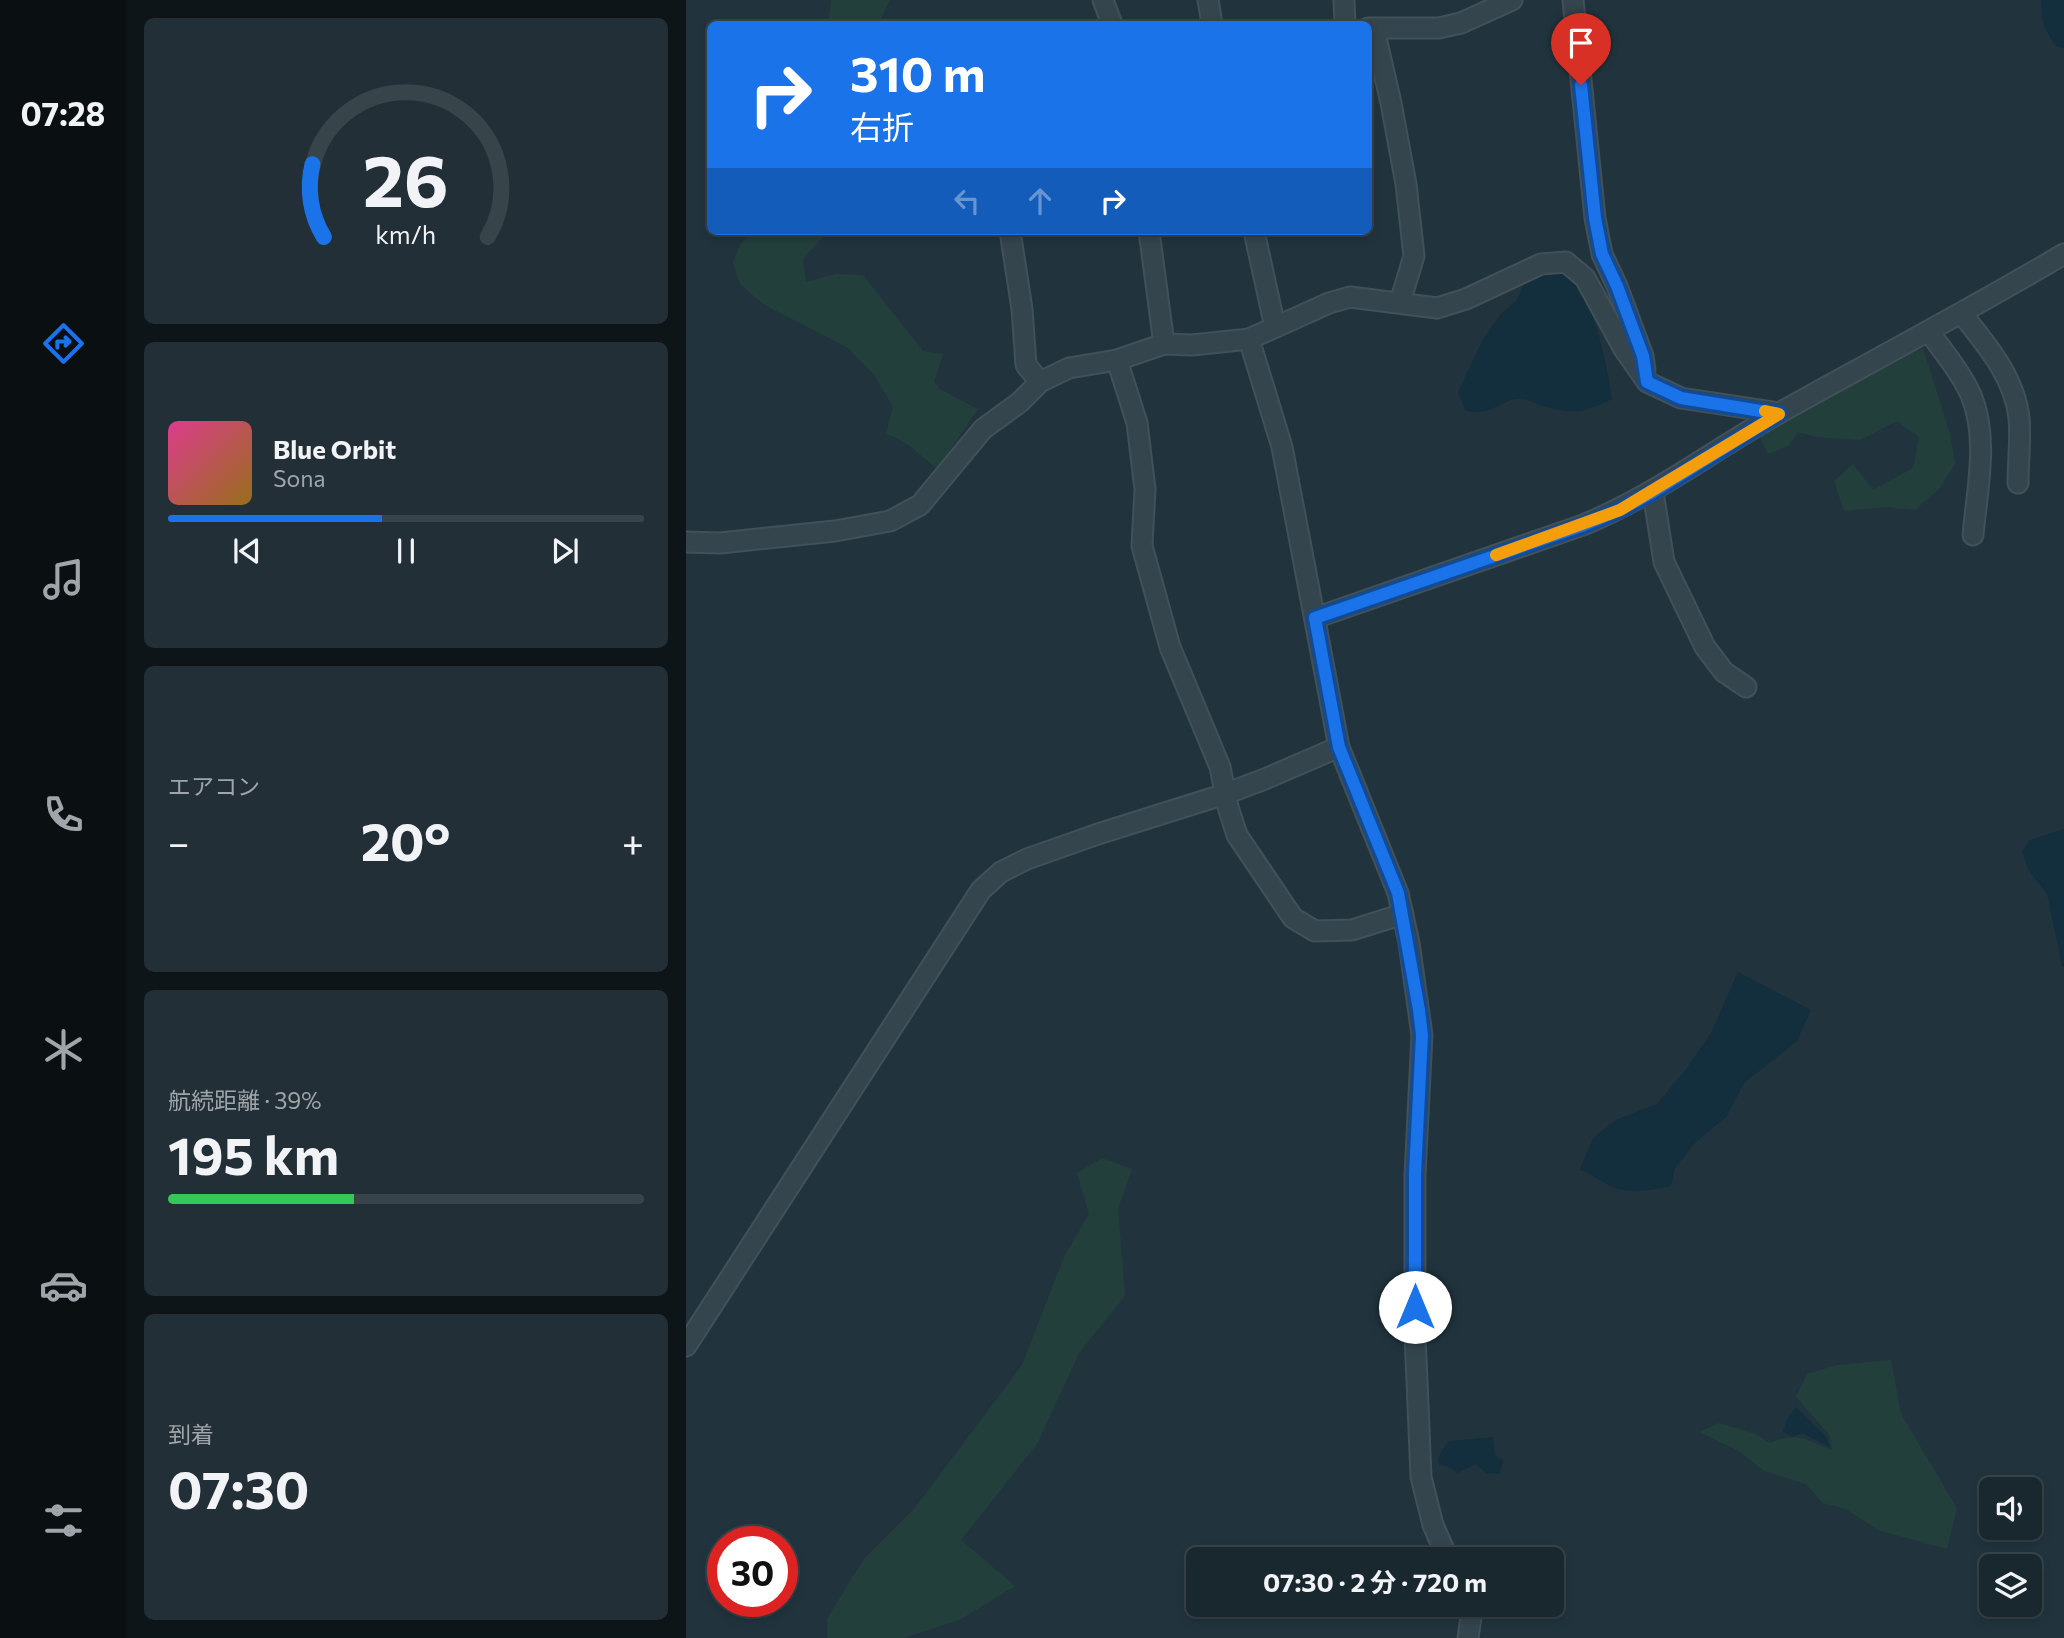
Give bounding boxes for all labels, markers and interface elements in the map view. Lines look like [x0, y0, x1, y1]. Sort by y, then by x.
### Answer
pin [1551, 13, 1611, 85]
icon: arrive [1562, 24, 1600, 62]
text: 310 m [850, 42, 985, 102]
icon: right [735, 49, 826, 140]
text: 07:28 [21, 93, 105, 133]
text: 右折 [850, 106, 914, 146]
text: 26 [363, 133, 449, 222]
icon: left [948, 182, 986, 220]
icon: ahead [1021, 182, 1059, 220]
icon: right [1094, 182, 1132, 220]
text: km/h [376, 219, 436, 249]
icon: directions [39, 319, 88, 368]
text: Blue Orbit [273, 433, 396, 464]
text: Sona [273, 464, 325, 492]
icon: previous [228, 532, 266, 570]
icon: pause [387, 532, 425, 570]
icon: next [546, 532, 584, 570]
icon: music [39, 555, 88, 604]
text: エアコン [168, 772, 260, 800]
icon: phone [39, 790, 88, 839]
text: 20° [361, 808, 451, 872]
text: − [168, 818, 190, 865]
text: + [622, 818, 644, 865]
icon: climate [39, 1025, 88, 1074]
text: 航続距離 · 39% [168, 1086, 322, 1114]
text: 195 km [168, 1122, 339, 1186]
icon: car [39, 1261, 88, 1310]
position arrow [1378, 1270, 1452, 1344]
text: 到着 [168, 1420, 214, 1448]
text: 07:30 [168, 1456, 309, 1520]
map controls [1979, 1477, 2042, 1617]
button: sound [1979, 1477, 2042, 1540]
icon: filters [39, 1496, 88, 1545]
speed limit sign: 30 [707, 1526, 798, 1617]
button: layers [1979, 1554, 2042, 1617]
text: 07:30 · 2 分 · 720 m [1263, 1566, 1487, 1597]

